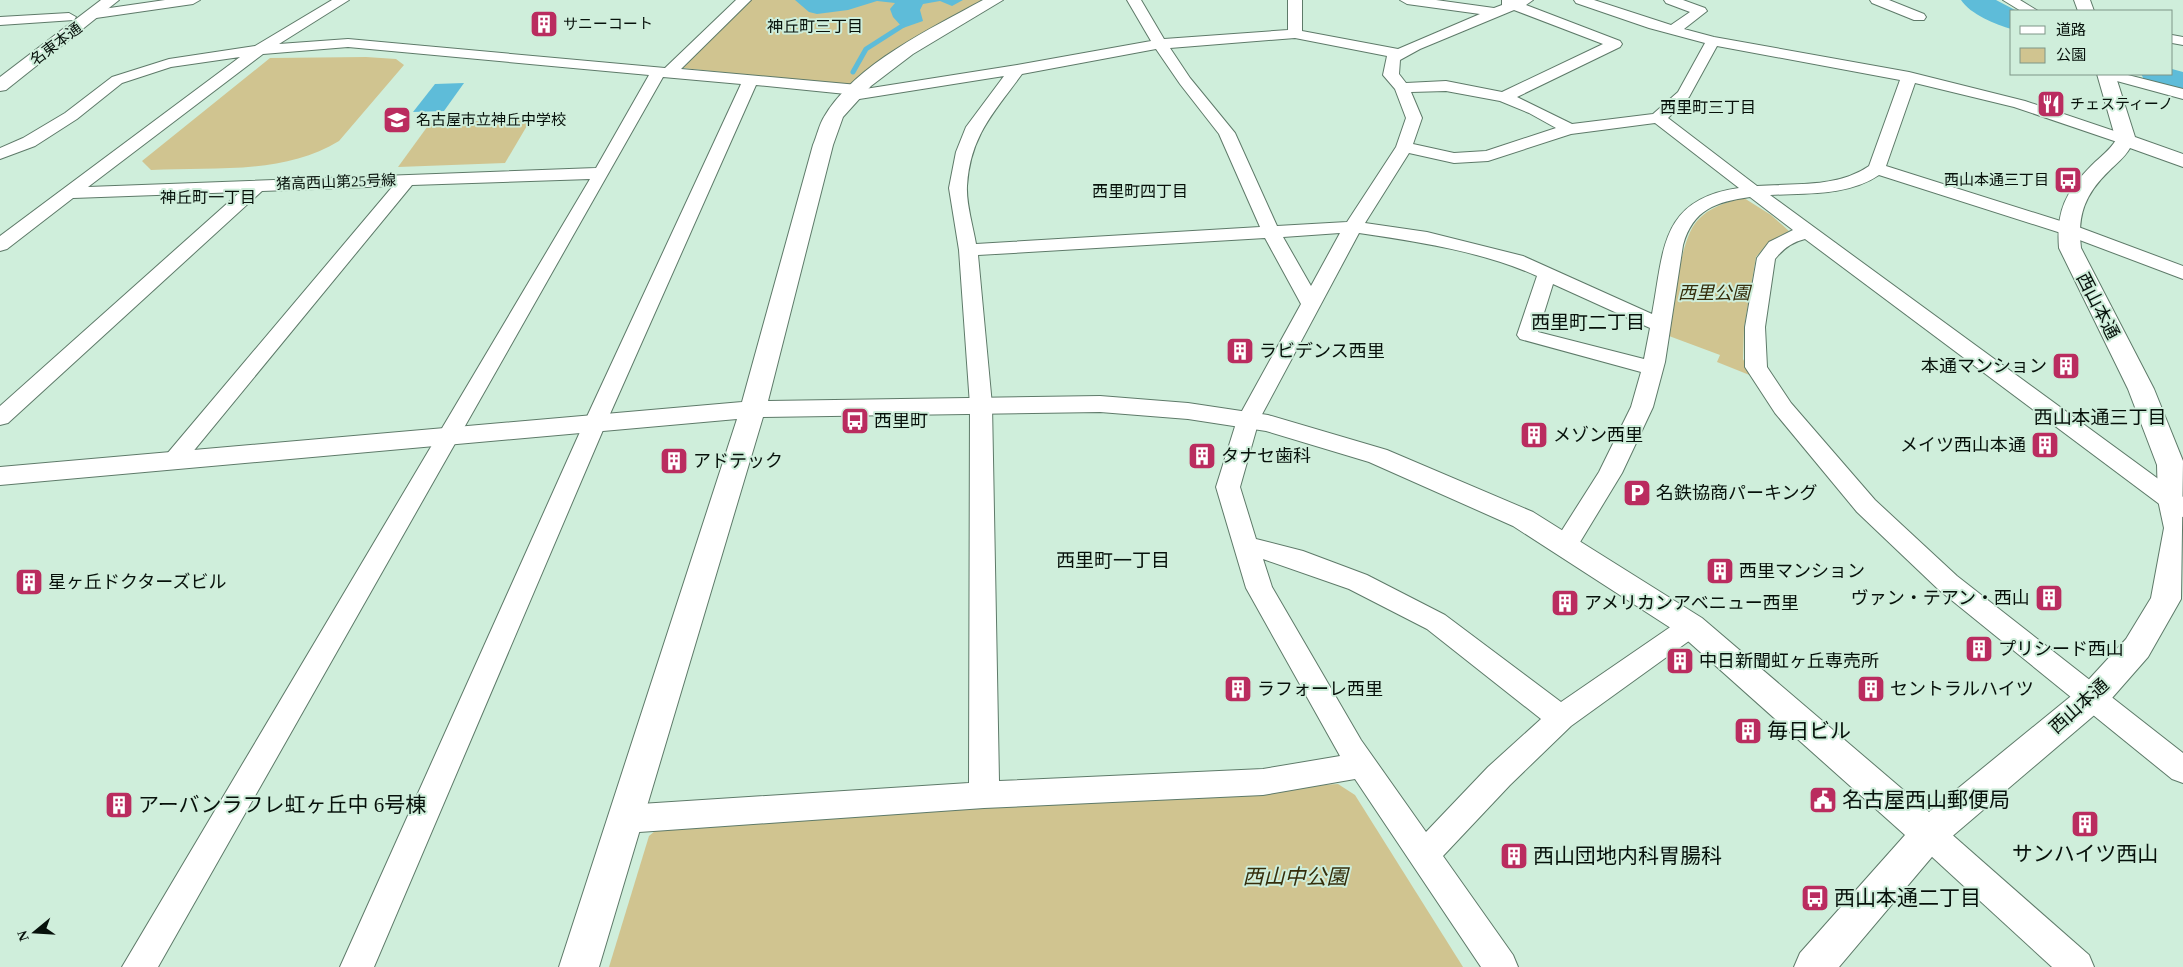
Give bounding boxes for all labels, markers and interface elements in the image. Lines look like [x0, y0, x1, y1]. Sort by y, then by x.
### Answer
building icon: サニーコート [529, 9, 559, 39]
legend [2010, 10, 2173, 75]
place label: サニーコート [563, 16, 653, 32]
district label: 神丘町三丁目 [767, 18, 863, 35]
street label: 名東本通 [27, 20, 85, 68]
text: 道路 [2056, 22, 2086, 38]
text: 公園 [2056, 47, 2086, 63]
restaurant icon: チェスティーノ [2036, 89, 2066, 119]
place label: チェスティーノ [2070, 96, 2173, 112]
district label: 西里町三丁目 [1660, 99, 1756, 116]
school or university icon: 名古屋市立神丘中学校 [382, 105, 412, 135]
place label: 名古屋市立神丘中学校 [416, 112, 566, 128]
bus stop icon: 西山本通三丁目 [2053, 165, 2083, 195]
street label: 猪高西山第25号線 [276, 172, 396, 192]
place label: 西山本通三丁目 [1944, 172, 2049, 188]
district label: 西里町四丁目 [1092, 183, 1188, 200]
district label: 神丘町一丁目 [160, 189, 256, 206]
street label: 西山本通 [2073, 269, 2123, 343]
park label: 西里公園 [1678, 283, 1753, 303]
district label: 西里町二丁目 [1531, 312, 1645, 333]
building icon: ラビデンス西里 [1225, 336, 1255, 366]
place label: ラビデンス西里 [1259, 341, 1385, 361]
building icon: 本通マンション [2051, 351, 2081, 381]
place label: 本通マンション [1921, 356, 2047, 376]
bus stop icon: 西里町 [840, 406, 870, 436]
district label: 西山本通三丁目 [2033, 407, 2167, 428]
place label: 西里町 [874, 411, 928, 431]
building icon: メゾン西里 [1519, 420, 1549, 450]
place label: メゾン西里 [1553, 425, 1643, 445]
building icon: メイツ西山本通 [2030, 430, 2060, 460]
place label: メイツ西山本通 [1900, 435, 2026, 455]
building icon: タナセ歯科 [1187, 441, 1217, 471]
building icon: アドテック [659, 446, 689, 476]
place label: タナセ歯科 [1221, 446, 1311, 466]
place label: アドテック [693, 451, 783, 471]
parking icon: 名鉄協商パーキング [1622, 478, 1652, 508]
place label: 名鉄協商パーキング [1656, 483, 1817, 503]
district label: 西里町一丁目 [1056, 550, 1170, 571]
building icon: 西里マンション [1705, 556, 1735, 586]
place label: 西里マンション [1739, 561, 1865, 581]
building icon: 星ヶ丘ドクターズビル [14, 567, 44, 597]
place label: 星ヶ丘ドクターズビル [48, 572, 226, 592]
building icon: ヴァン・テアン・西山 [2034, 583, 2064, 613]
building icon: アメリカンアベニュー西里 [1550, 588, 1580, 618]
place label: ヴァン・テアン・西山 [1851, 588, 2030, 608]
place label: アメリカンアベニュー西里 [1584, 593, 1799, 613]
building icon: プリシード西山 [1964, 634, 1994, 664]
place label: プリシード西山 [1998, 639, 2124, 659]
building icon: 中日新聞虹ヶ丘専売所 [1665, 646, 1695, 676]
place label: 中日新聞虹ヶ丘専売所 [1699, 651, 1879, 671]
building icon: ラフォーレ西里 [1223, 674, 1253, 704]
building icon: セントラルハイツ [1856, 674, 1886, 704]
street label: 西山本通 [2046, 674, 2112, 738]
place label: ラフォーレ西里 [1257, 679, 1383, 699]
place label: セントラルハイツ [1890, 679, 2034, 699]
building icon: 毎日ビル [1733, 716, 1763, 746]
place label: 毎日ビル [1767, 719, 1851, 743]
public building icon: 名古屋西山郵便局 [1808, 785, 1838, 815]
place label: 名古屋西山郵便局 [1842, 788, 2010, 812]
building icon: アーバンラフレ虹ヶ丘中 6号棟 [104, 790, 134, 820]
place label: アーバンラフレ虹ヶ丘中 6号棟 [138, 793, 426, 817]
building icon: サンハイツ西山 [2070, 809, 2100, 839]
building icon: 西山団地内科胃腸科 [1499, 841, 1529, 871]
place label: サンハイツ西山 [2012, 842, 2158, 866]
place label: 西山団地内科胃腸科 [1533, 844, 1722, 868]
park label: 西山中公園 [1243, 865, 1350, 889]
bus stop icon: 西山本通二丁目 [1800, 883, 1830, 913]
place label: 西山本通二丁目 [1834, 886, 1981, 910]
north arrow [10, 907, 60, 957]
text: N [14, 929, 32, 943]

